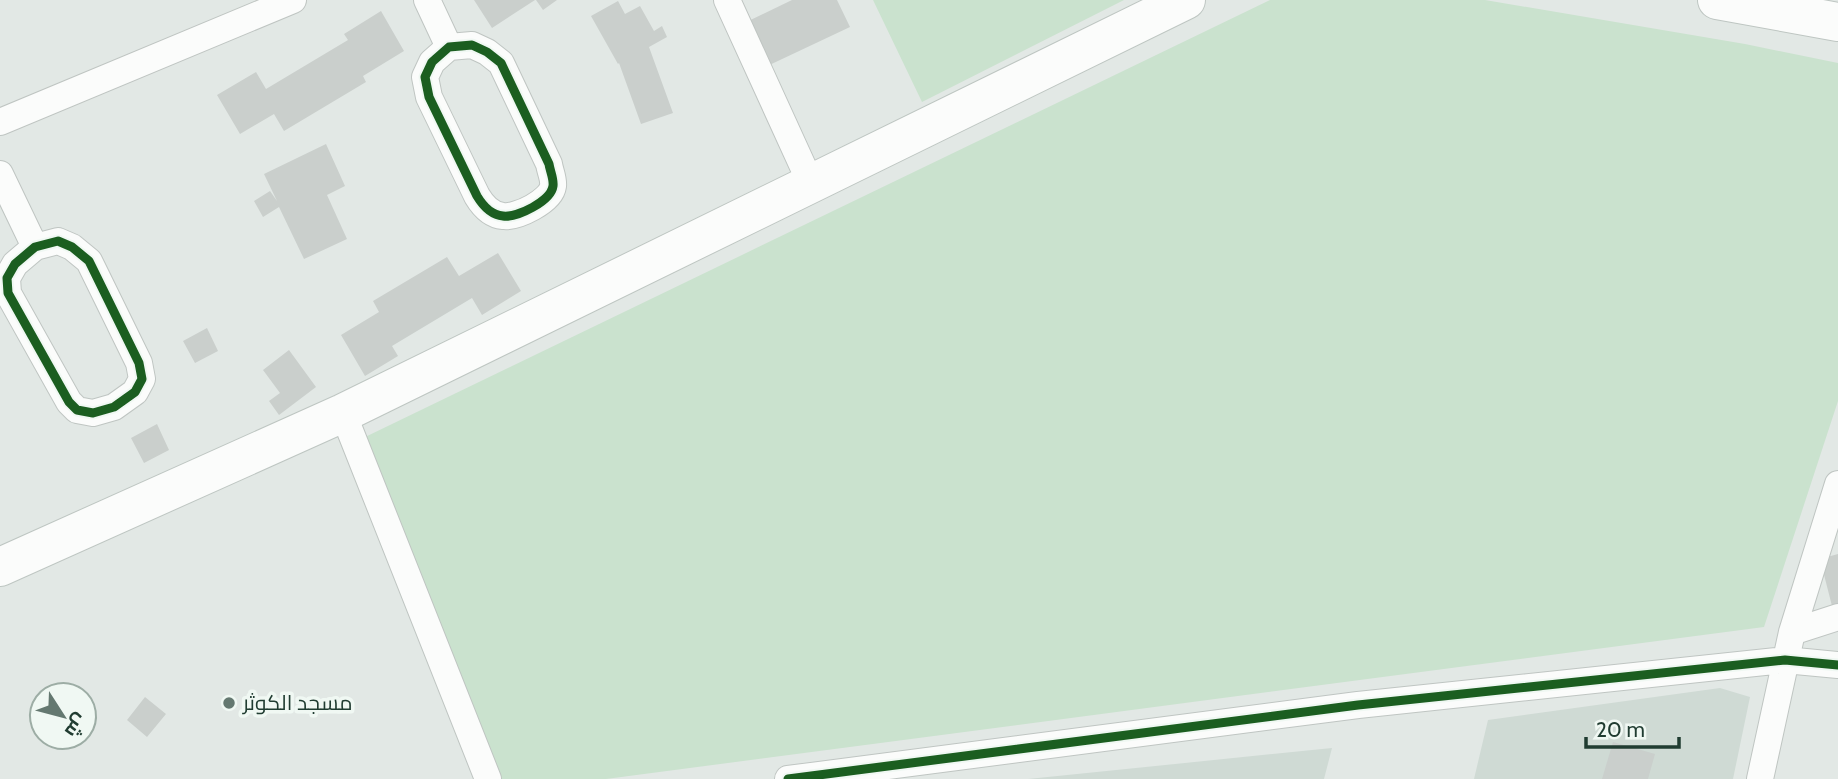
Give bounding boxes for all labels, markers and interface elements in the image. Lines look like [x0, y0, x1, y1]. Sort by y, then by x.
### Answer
north arrow [28, 681, 98, 751]
place label: مسجد الكوثر [242, 690, 352, 715]
marker: مسجد الكوثر [221, 695, 237, 711]
scale bar [1586, 706, 1679, 750]
text: ش [60, 709, 93, 742]
text: 20 m [1596, 717, 1645, 742]

